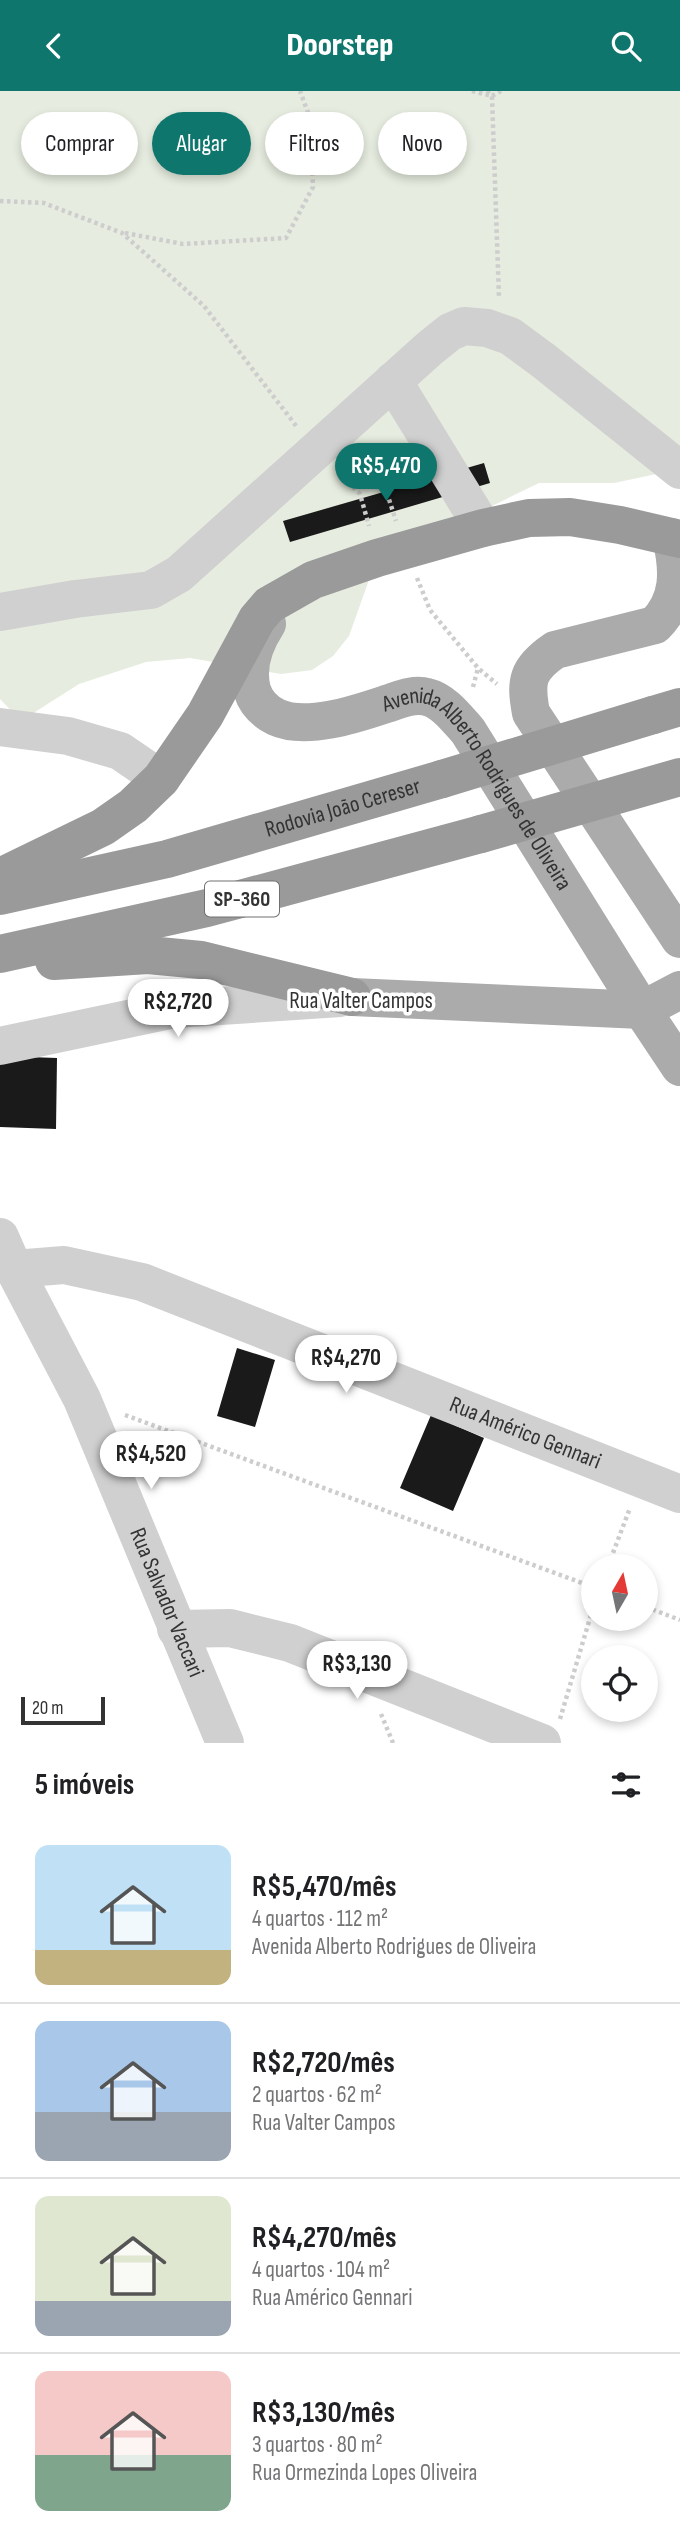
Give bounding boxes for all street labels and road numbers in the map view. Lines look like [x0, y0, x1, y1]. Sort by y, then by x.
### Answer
street label: Avenida Alberto Rodrigues de Oliveira [378, 682, 578, 895]
street label: Rodovia João Cereser [262, 772, 424, 844]
road number: SP-360 [205, 881, 279, 917]
street label: Rua Valter Campos [289, 987, 433, 1015]
street label: Rua Américo Gennari [445, 1391, 605, 1476]
street label: Rua Salvador Vaccari [123, 1524, 210, 1681]

